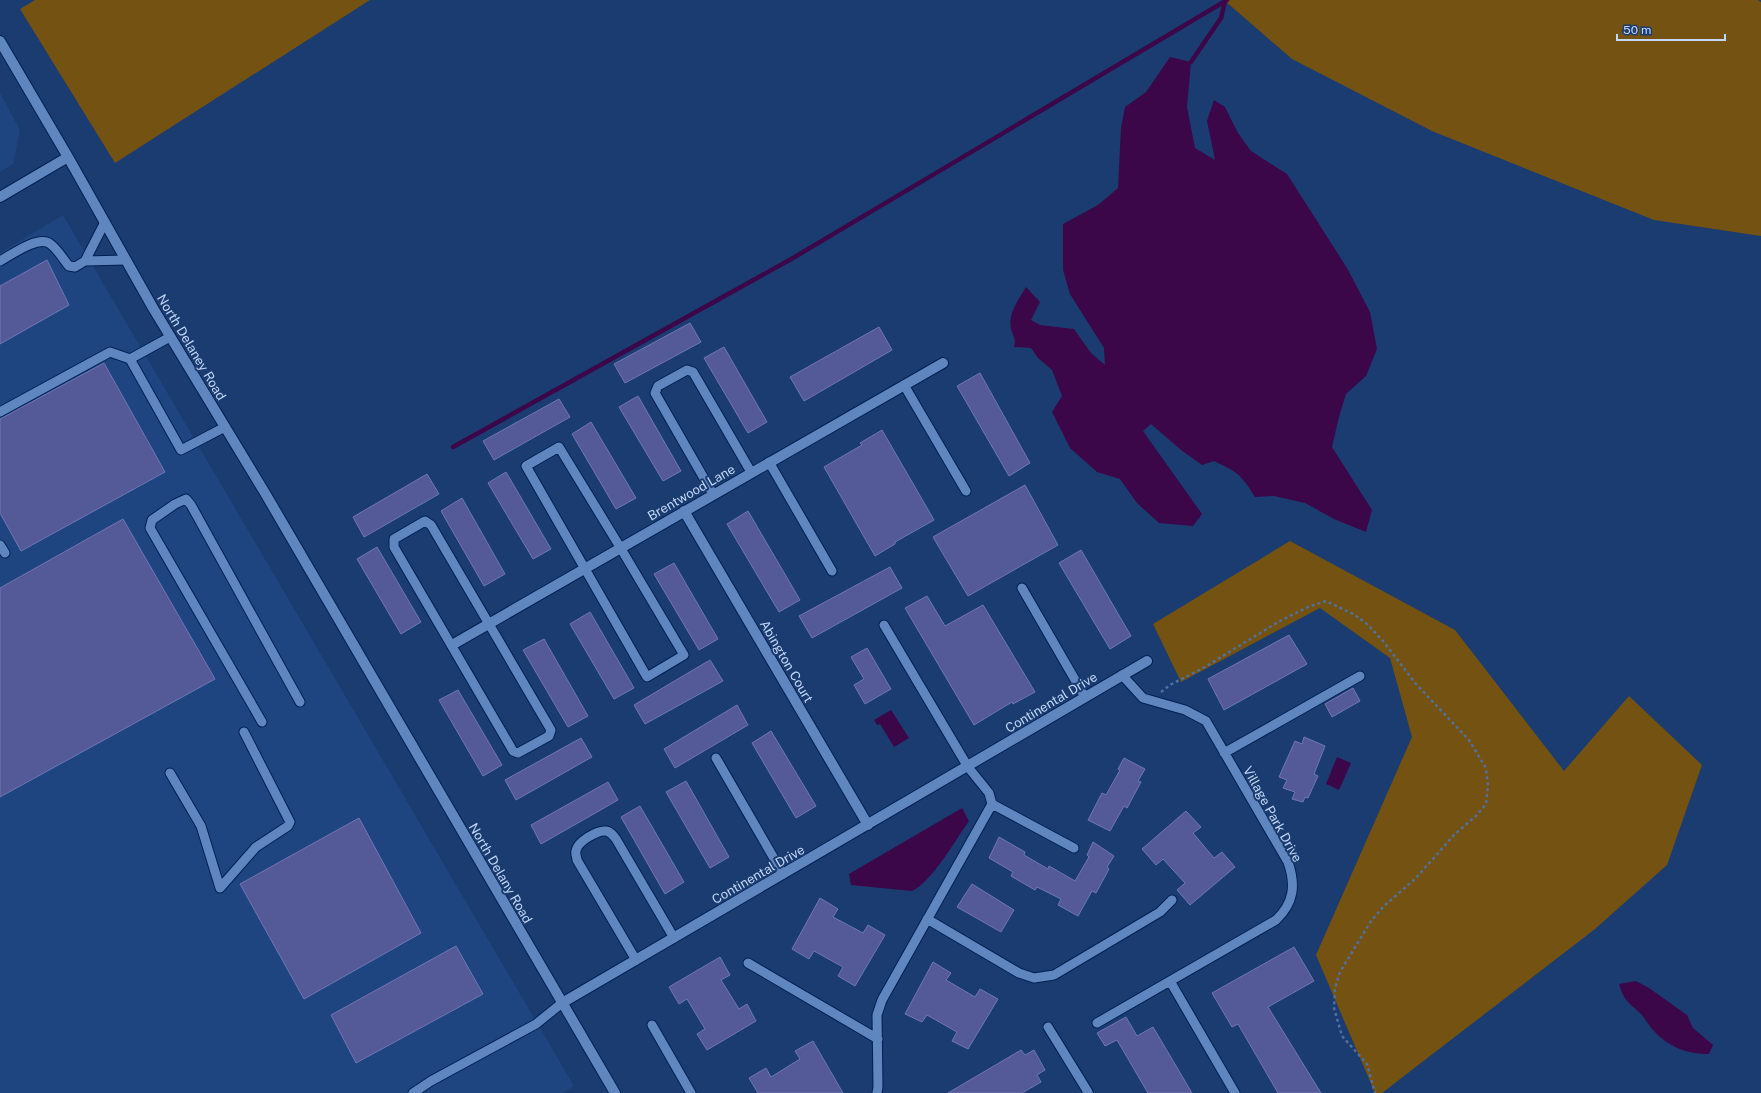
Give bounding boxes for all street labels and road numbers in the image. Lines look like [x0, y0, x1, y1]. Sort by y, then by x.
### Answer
street label: North Delaney Road [154, 292, 229, 403]
street label: Brentwood Lane [645, 461, 738, 524]
street label: Abington Court [757, 617, 816, 705]
street label: Continental Drive [1003, 669, 1100, 736]
street label: Village Park Drive [1240, 764, 1305, 865]
street label: North Delany Road [466, 820, 535, 926]
street label: Continental Drive [709, 842, 807, 907]

